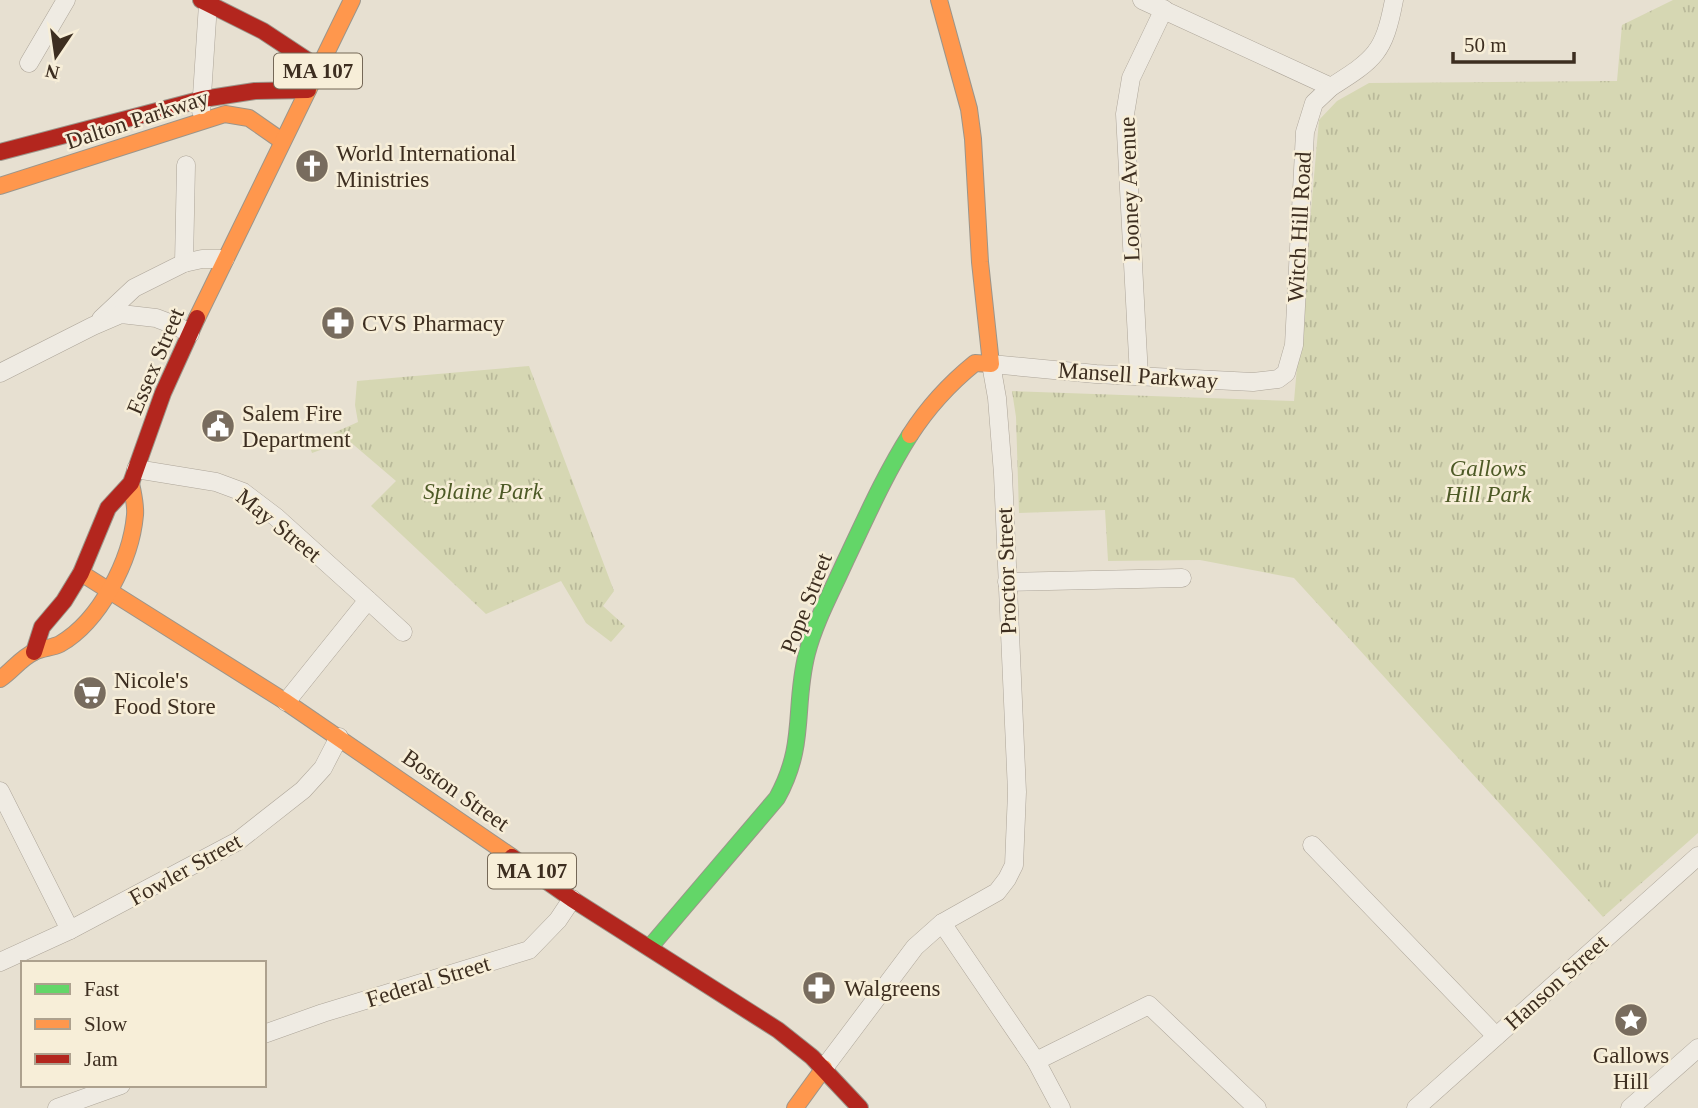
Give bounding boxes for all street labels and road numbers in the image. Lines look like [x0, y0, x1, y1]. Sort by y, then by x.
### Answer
road number: MA 107 [274, 54, 362, 88]
street label: Dalton Parkway [63, 84, 212, 154]
street label: Looney Avenue [1114, 116, 1145, 262]
street label: Witch Hill Road [1283, 150, 1316, 303]
street label: Essex Street [122, 304, 189, 418]
street label: Mansell Parkway [1057, 357, 1219, 394]
street label: May Street [231, 484, 326, 567]
street label: Proctor Street [992, 506, 1021, 635]
street label: Pope Street [776, 549, 837, 657]
street label: Boston Street [398, 744, 514, 837]
street label: Fowler Street [125, 828, 246, 911]
road number: MA 107 [488, 854, 576, 888]
street label: Hanson Street [1500, 929, 1613, 1035]
street label: Federal Street [363, 951, 494, 1012]

